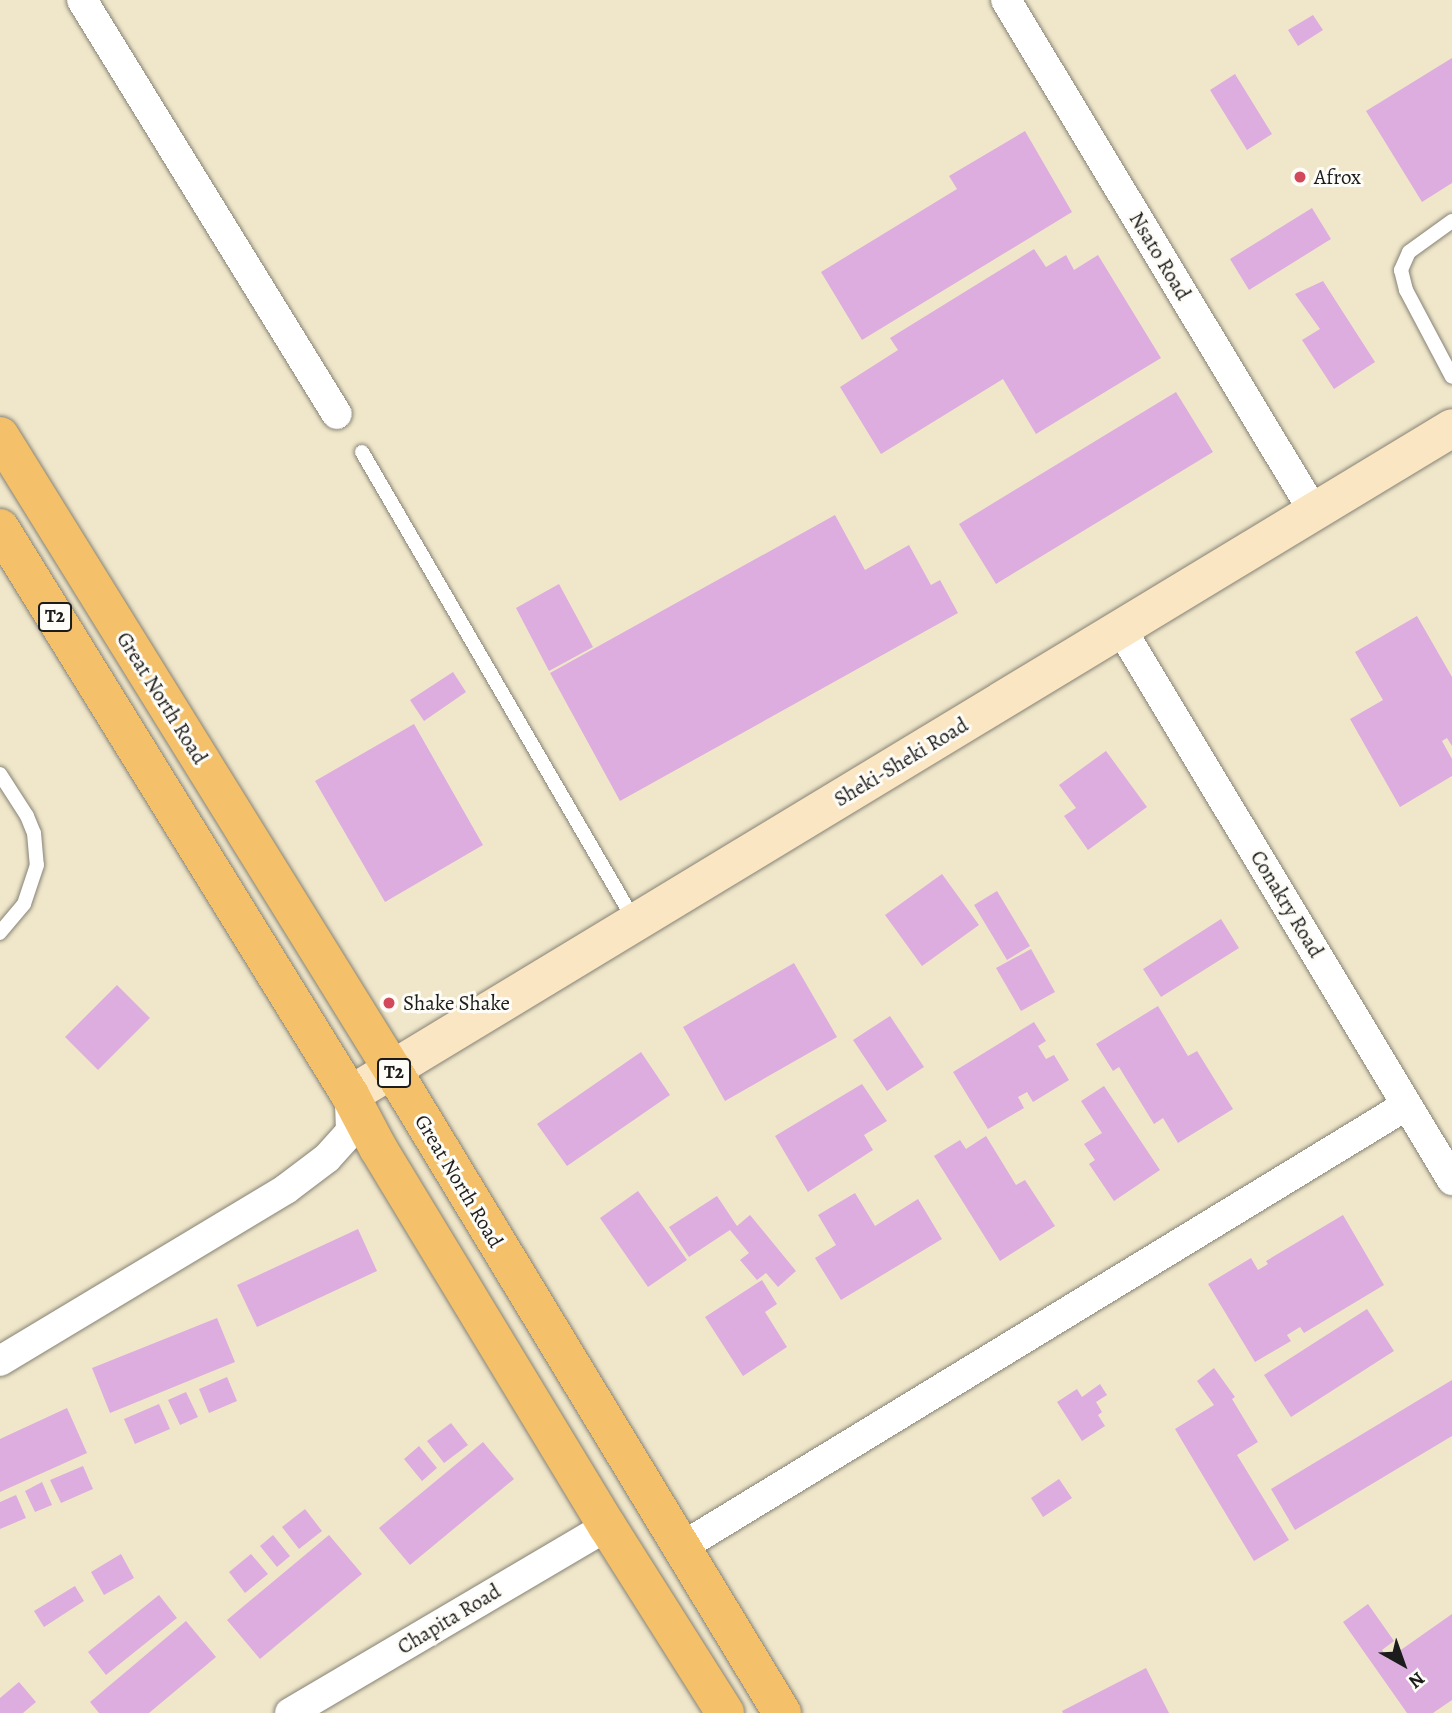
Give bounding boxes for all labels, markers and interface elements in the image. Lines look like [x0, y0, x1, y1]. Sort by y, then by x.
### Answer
place label: Afrox [1314, 164, 1361, 190]
marker: Afrox [1292, 169, 1308, 185]
street label: Nsato Road [1124, 207, 1196, 305]
road number: T2 [38, 602, 72, 632]
street label: Great North Road [111, 627, 213, 769]
street label: Sheki-Sheki Road [830, 712, 972, 812]
street label: Conakry Road [1245, 846, 1329, 962]
place label: Shake Shake [403, 990, 510, 1016]
marker: Shake Shake [381, 995, 397, 1011]
road number: T2 [376, 1058, 412, 1088]
street label: Great North Road [409, 1110, 509, 1252]
street label: Chapita Road [393, 1578, 505, 1660]
north arrow [1368, 1629, 1438, 1699]
text: N [1403, 1666, 1430, 1694]

